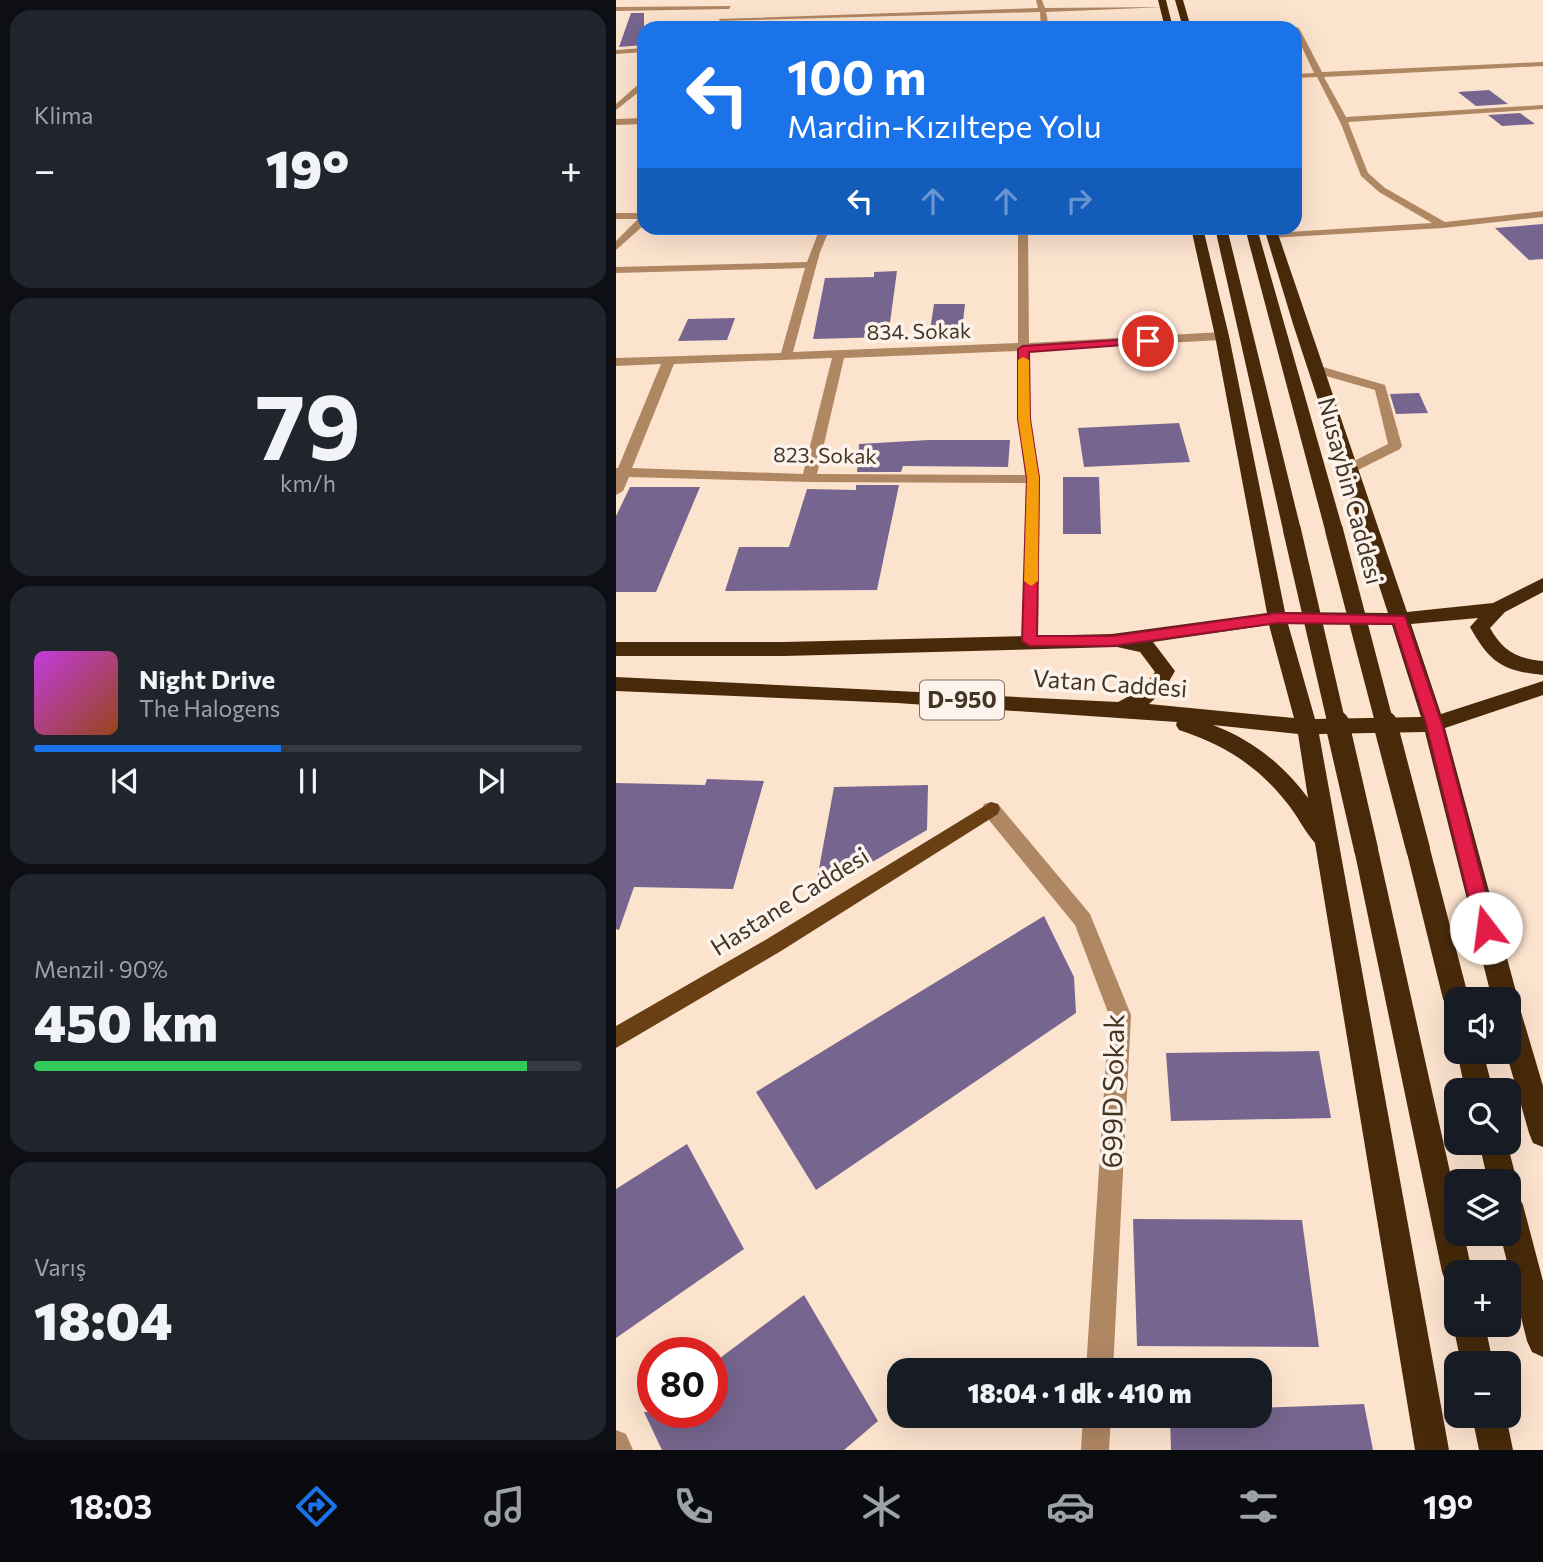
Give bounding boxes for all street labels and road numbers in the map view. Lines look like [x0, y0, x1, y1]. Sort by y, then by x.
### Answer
street label: 834. Sokak [866, 317, 972, 344]
street label: Nusaybin Caddesi [1313, 394, 1390, 587]
street label: 823. Sokak [773, 441, 877, 468]
street label: Vatan Caddesi [1032, 663, 1188, 702]
road number: D-950 [920, 680, 1004, 720]
street label: Hastane Caddesi [705, 840, 874, 961]
street label: 699D Sokak [1094, 1013, 1130, 1169]

